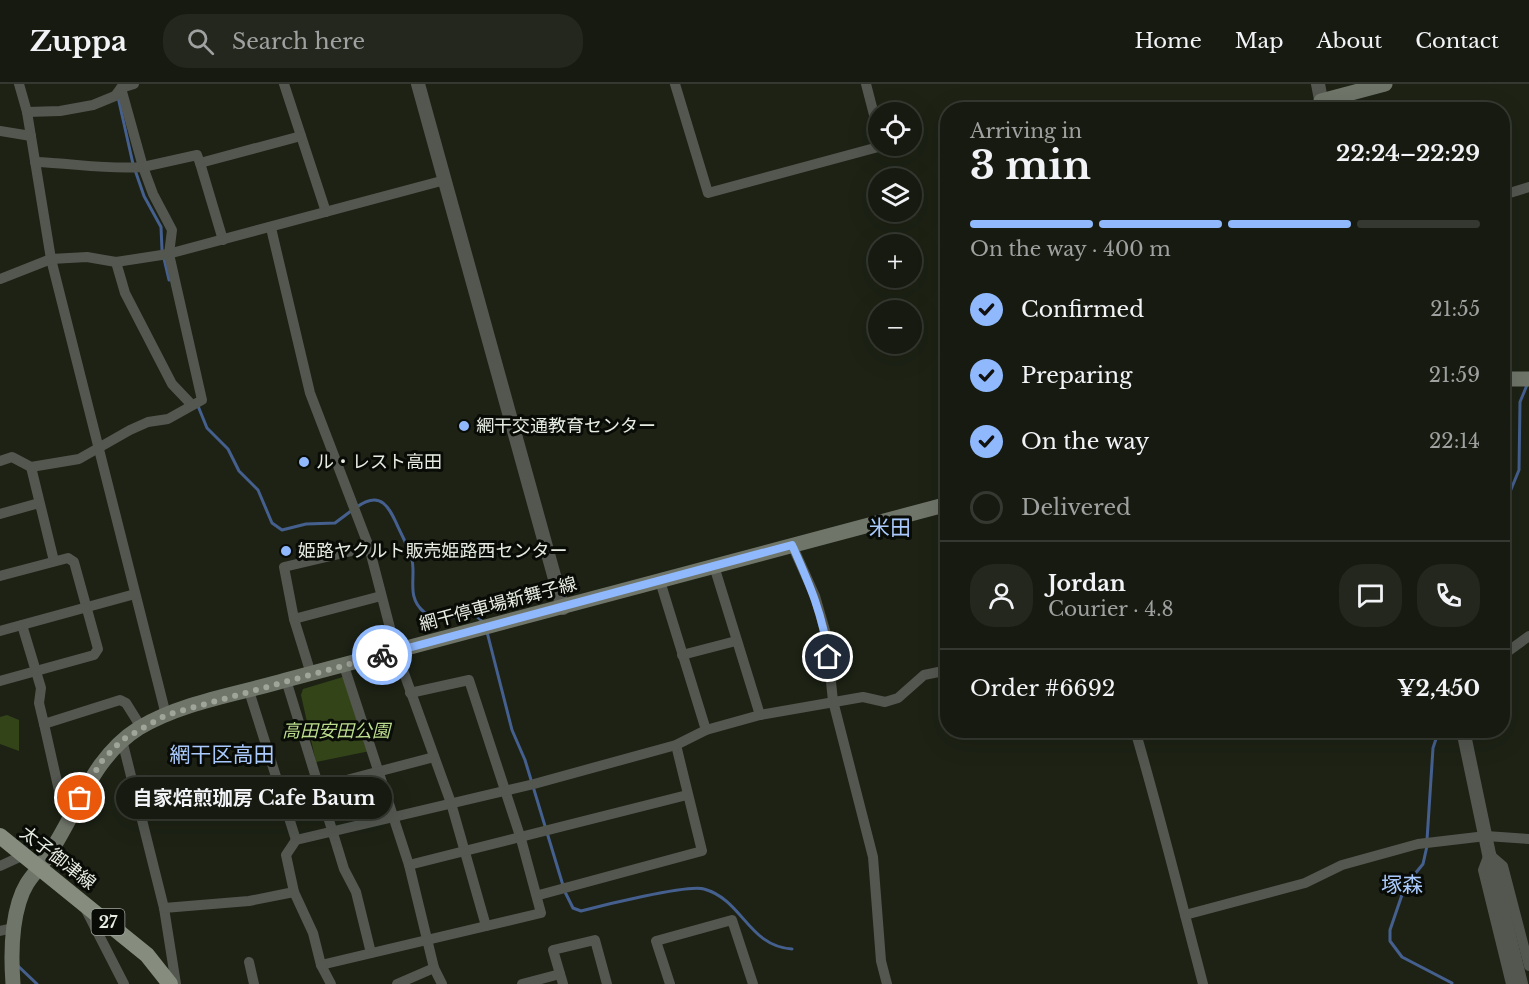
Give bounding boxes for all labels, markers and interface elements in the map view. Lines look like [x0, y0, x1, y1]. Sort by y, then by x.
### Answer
search box [163, 14, 583, 68]
text: Zuppa [30, 24, 127, 59]
icon: search [184, 25, 217, 58]
text: Search here [232, 28, 365, 55]
text: Home [1135, 28, 1202, 54]
text: Map [1235, 28, 1283, 54]
text: About [1316, 28, 1382, 54]
text: Contact [1415, 28, 1499, 54]
map controls [868, 102, 922, 354]
button: locate [868, 102, 922, 156]
text: Arriving in [970, 119, 1082, 143]
text: 22:24–22:29 [1336, 140, 1480, 167]
text: 3 min [970, 141, 1091, 190]
button: layers [868, 168, 922, 222]
button: + [868, 234, 922, 288]
text: On the way · 400 m [970, 237, 1171, 261]
icon: check [970, 293, 1003, 326]
text: Confirmed [1021, 296, 1144, 323]
text: 21:55 [1430, 297, 1480, 321]
button: − [868, 300, 922, 354]
icon: check [970, 359, 1003, 392]
text: Preparing [1021, 362, 1132, 389]
text: 21:59 [1429, 363, 1480, 387]
place label: 網干交通教育センター [476, 415, 656, 437]
marker: 網干交通教育センター [457, 419, 471, 433]
icon: check [970, 425, 1003, 458]
text: On the way [1021, 428, 1149, 455]
text: 22:14 [1429, 429, 1480, 453]
place label: ル・レスト高田 [316, 451, 442, 473]
marker: ル・レスト高田 [297, 455, 311, 469]
text: Delivered [1021, 494, 1131, 521]
district label: 米田 [869, 515, 911, 541]
place label: 姫路ヤクルト販売姫路西センター [298, 540, 567, 562]
marker: 姫路ヤクルト販売姫路西センター [279, 544, 293, 558]
button: person [970, 564, 1033, 627]
button: chat [1339, 564, 1402, 627]
button: phone [1417, 564, 1480, 627]
text: Jordan [1048, 570, 1126, 597]
street label: 網干停車場新舞子線 [417, 572, 579, 636]
text: Courier · 4.8 [1048, 597, 1174, 621]
courier [352, 625, 412, 685]
pin [802, 631, 853, 682]
icon: bike [366, 639, 399, 672]
icon: home [811, 640, 844, 673]
text: Order #6692 [970, 675, 1115, 702]
text: ¥2,450 [1397, 675, 1480, 702]
park label: 高田安田公園 [282, 720, 393, 742]
district label: 網干区高田 [170, 742, 275, 768]
pin [54, 772, 105, 823]
callout: 自家焙煎珈房 Cafe Baum [116, 777, 392, 819]
icon: bag [63, 781, 96, 814]
text: 自家焙煎珈房 Cafe Baum [133, 786, 375, 810]
street label: 太子御津線 [16, 822, 100, 894]
district label: 塚森 [1381, 872, 1423, 898]
road number: 27 [92, 909, 124, 935]

